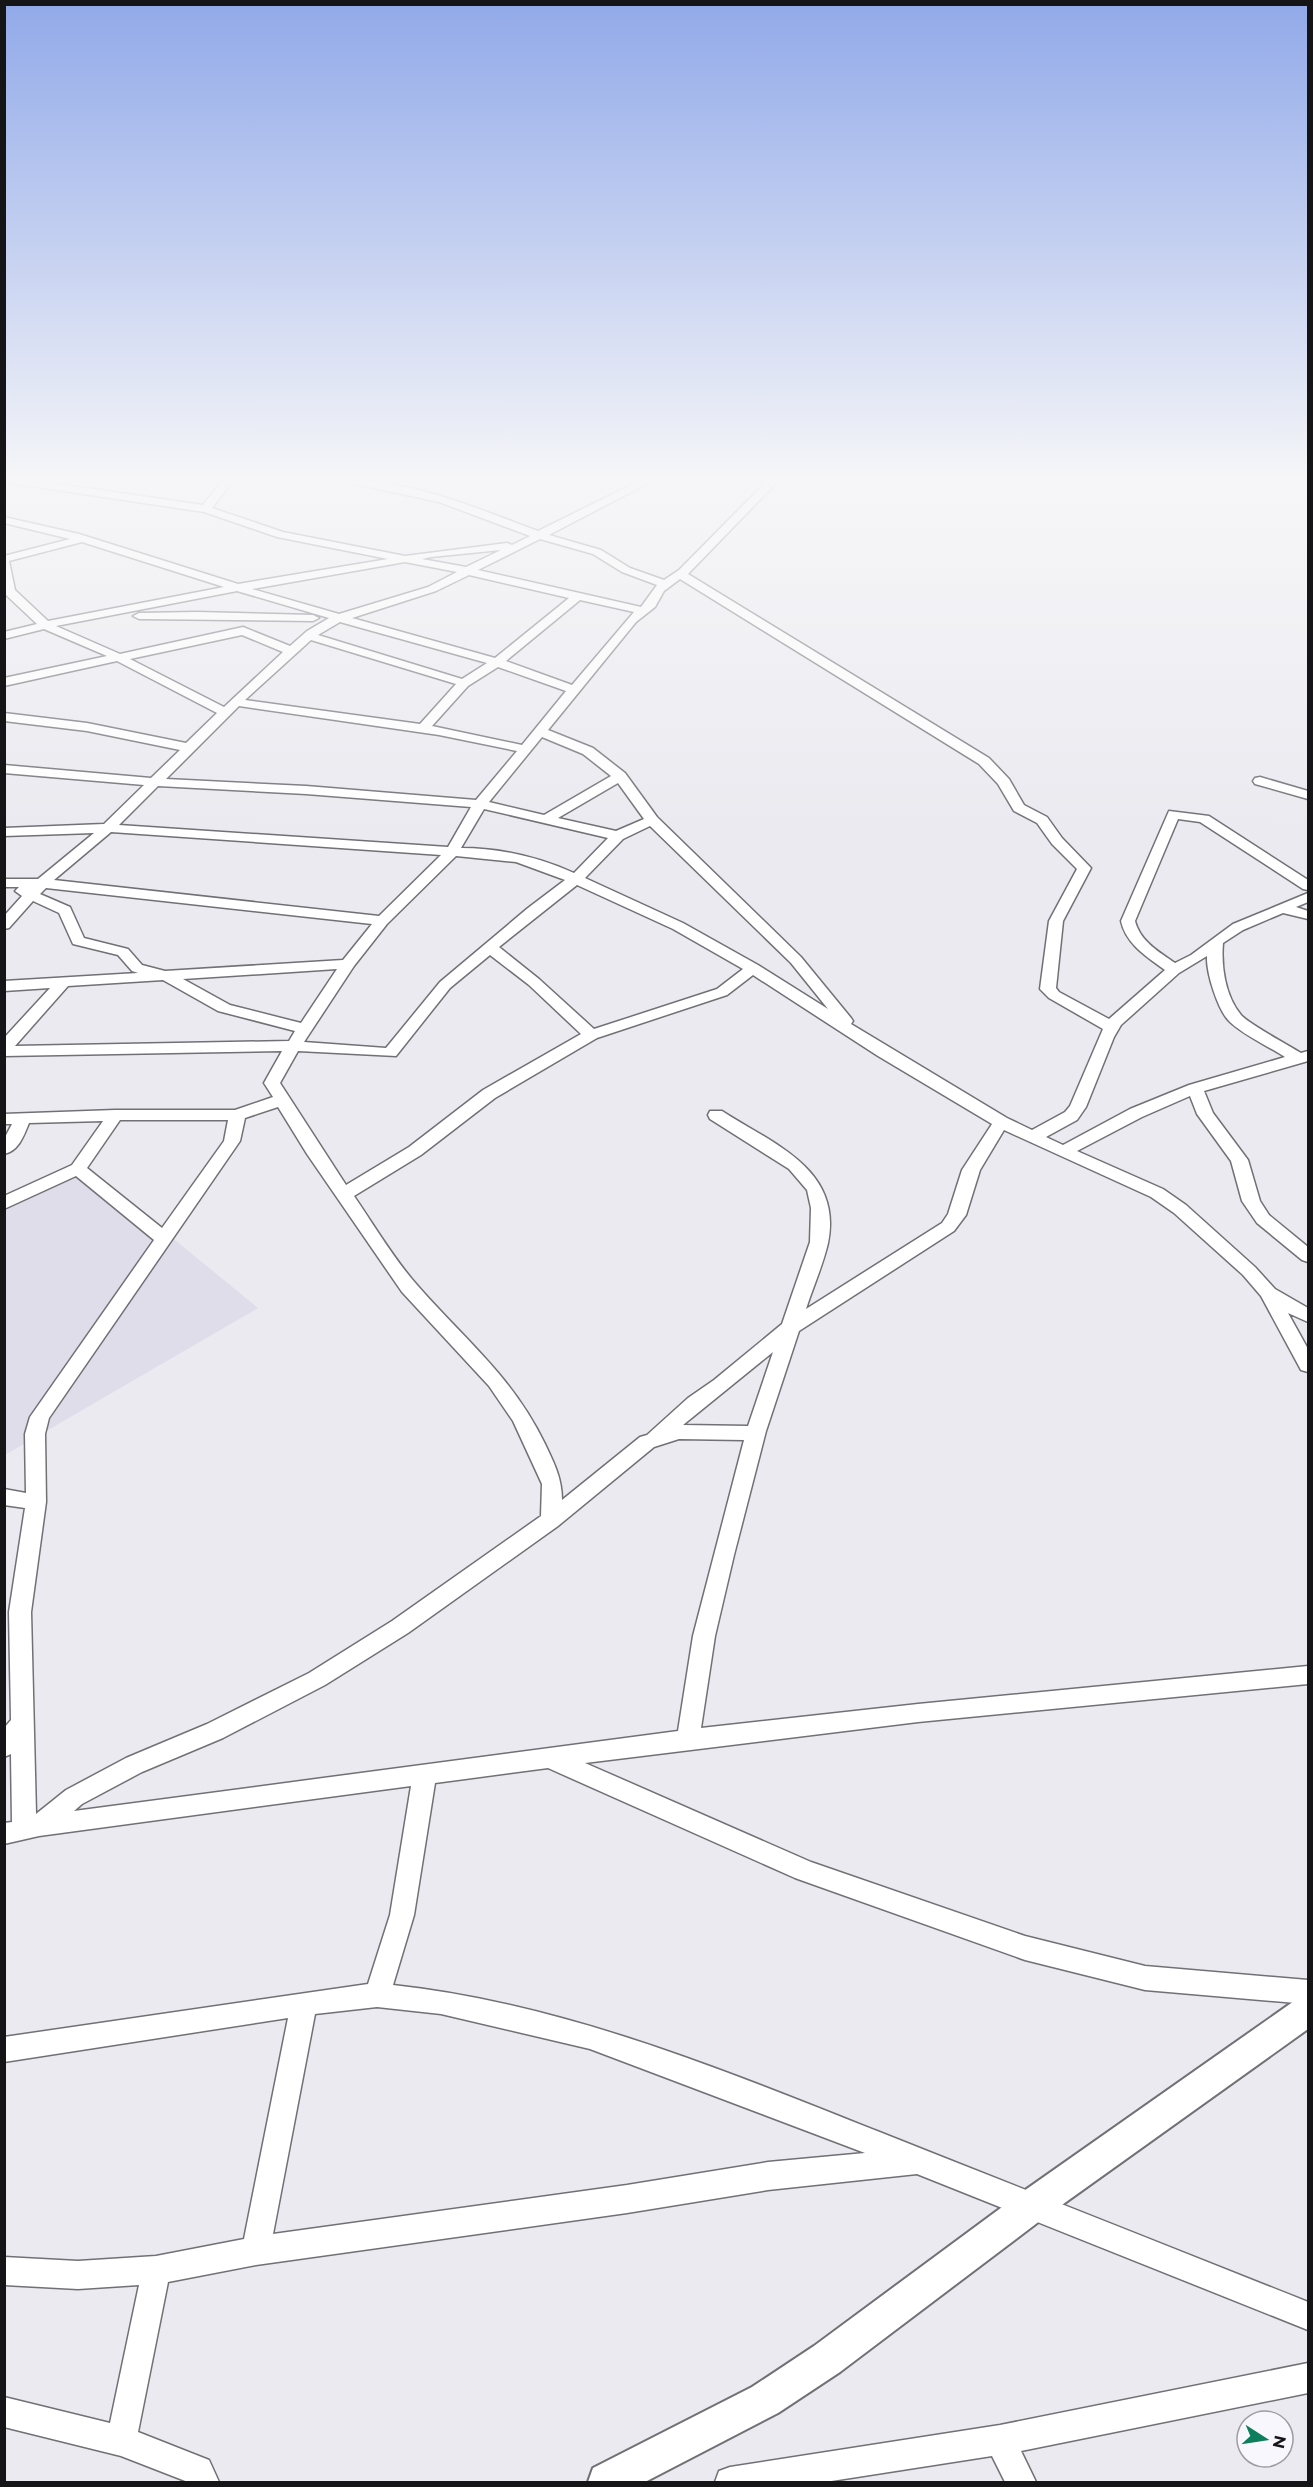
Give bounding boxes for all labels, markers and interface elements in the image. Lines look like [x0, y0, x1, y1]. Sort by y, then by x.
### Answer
north arrow [1235, 2409, 1295, 2469]
text: N [1269, 2434, 1290, 2450]

